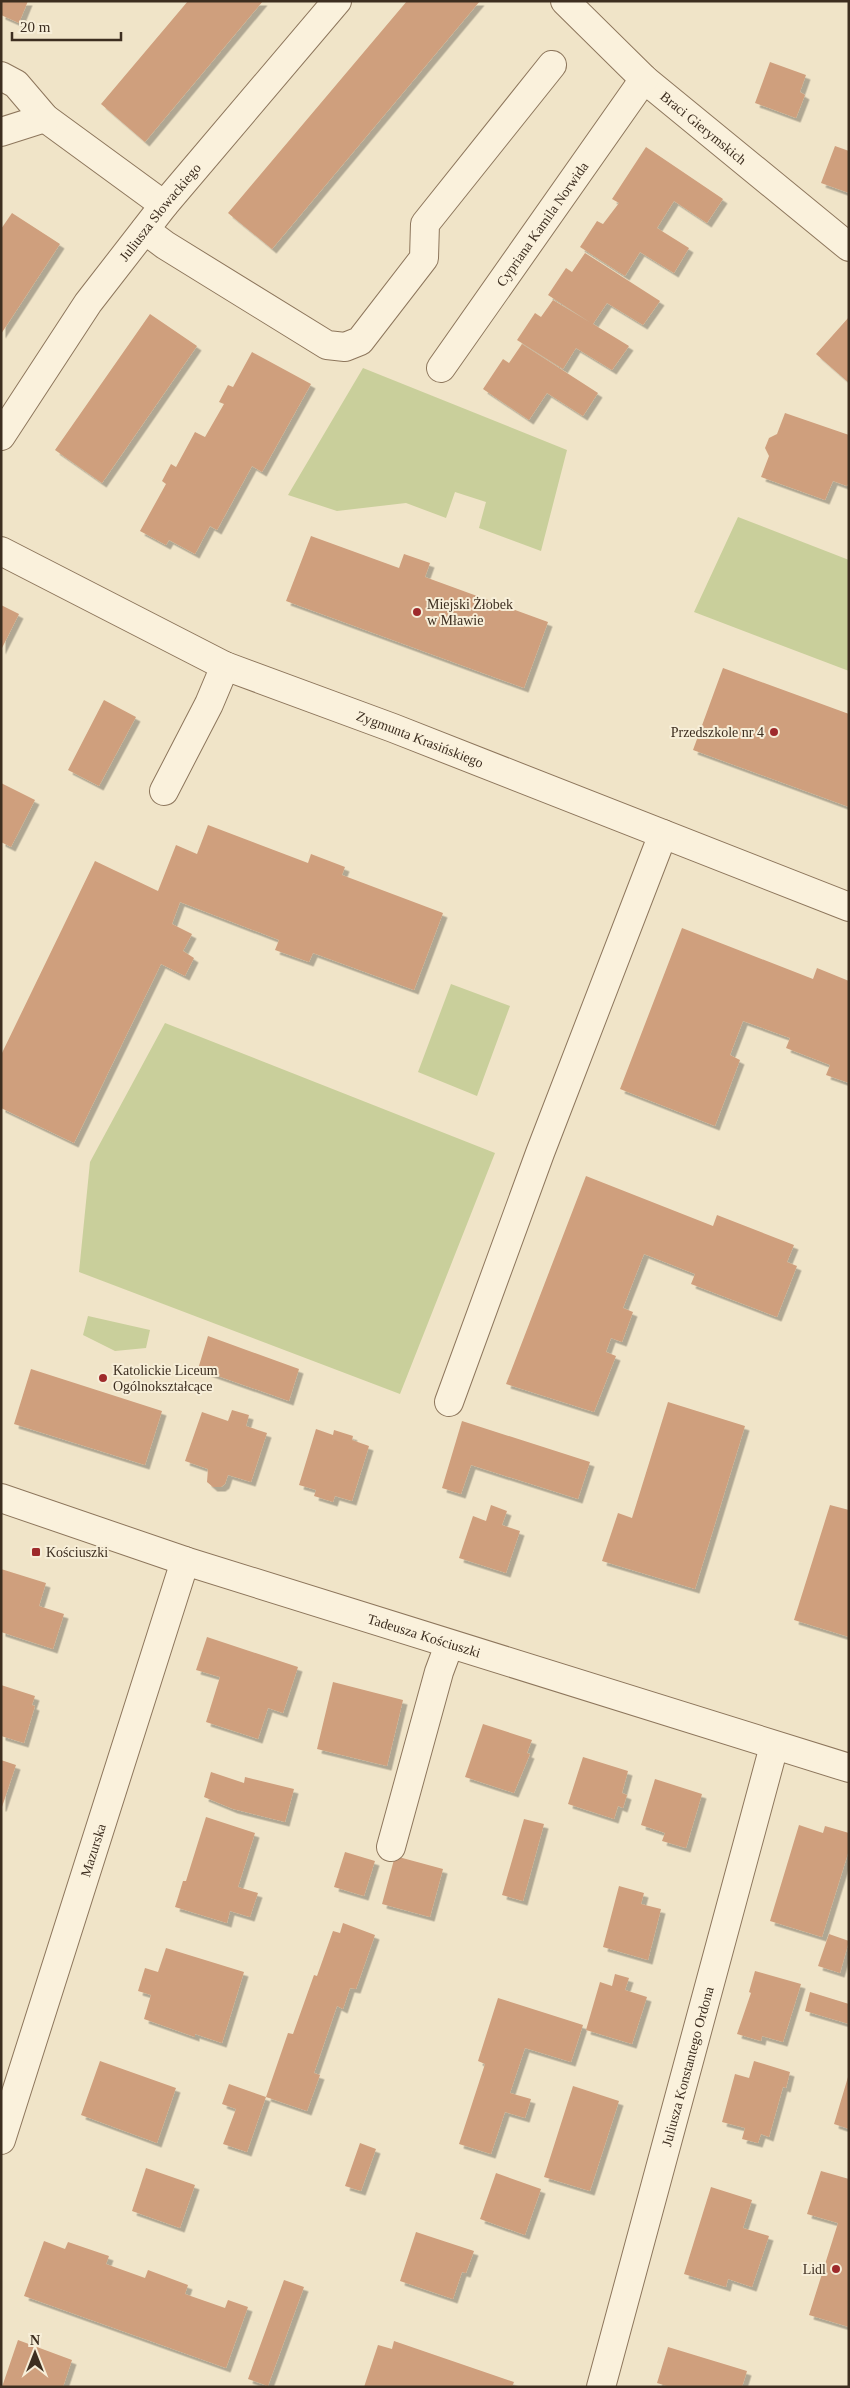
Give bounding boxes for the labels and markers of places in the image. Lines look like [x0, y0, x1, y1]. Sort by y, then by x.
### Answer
place label: Miejski Żłobek w Mławie [427, 597, 513, 628]
marker: Miejski Żłobek w Mławie [411, 606, 423, 618]
place label: Przedszkole nr 4 [671, 725, 764, 740]
marker: Przedszkole nr 4 [768, 726, 780, 738]
place label: Katolickie Liceum Ogólnokształcące [113, 1363, 218, 1394]
marker: Katolickie Liceum Ogólnokształcące [97, 1372, 109, 1384]
place label: Kościuszki [46, 1545, 108, 1560]
marker: Kościuszki [30, 1546, 42, 1558]
place label: Lidl [803, 2262, 826, 2277]
marker: Lidl [830, 2263, 842, 2275]

